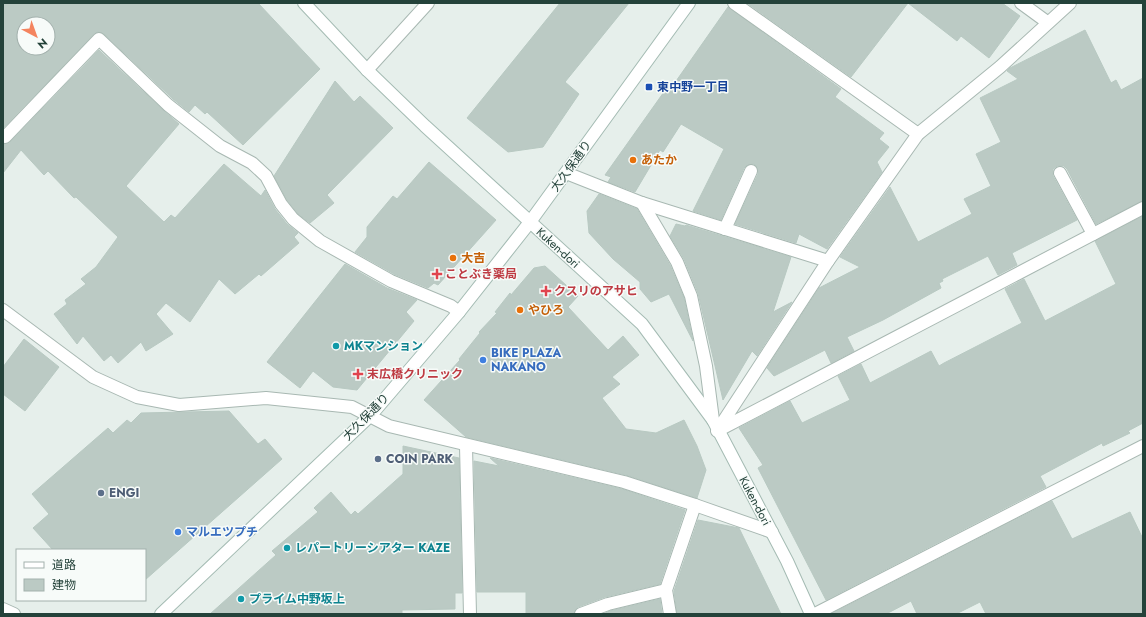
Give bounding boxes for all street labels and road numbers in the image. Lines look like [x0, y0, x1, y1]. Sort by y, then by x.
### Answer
street label: 大久保通り [546, 136, 596, 196]
street label: Kuken-dori [532, 223, 584, 273]
street label: 大久保通り [339, 389, 393, 445]
street label: Kuken-dori [735, 473, 775, 529]

